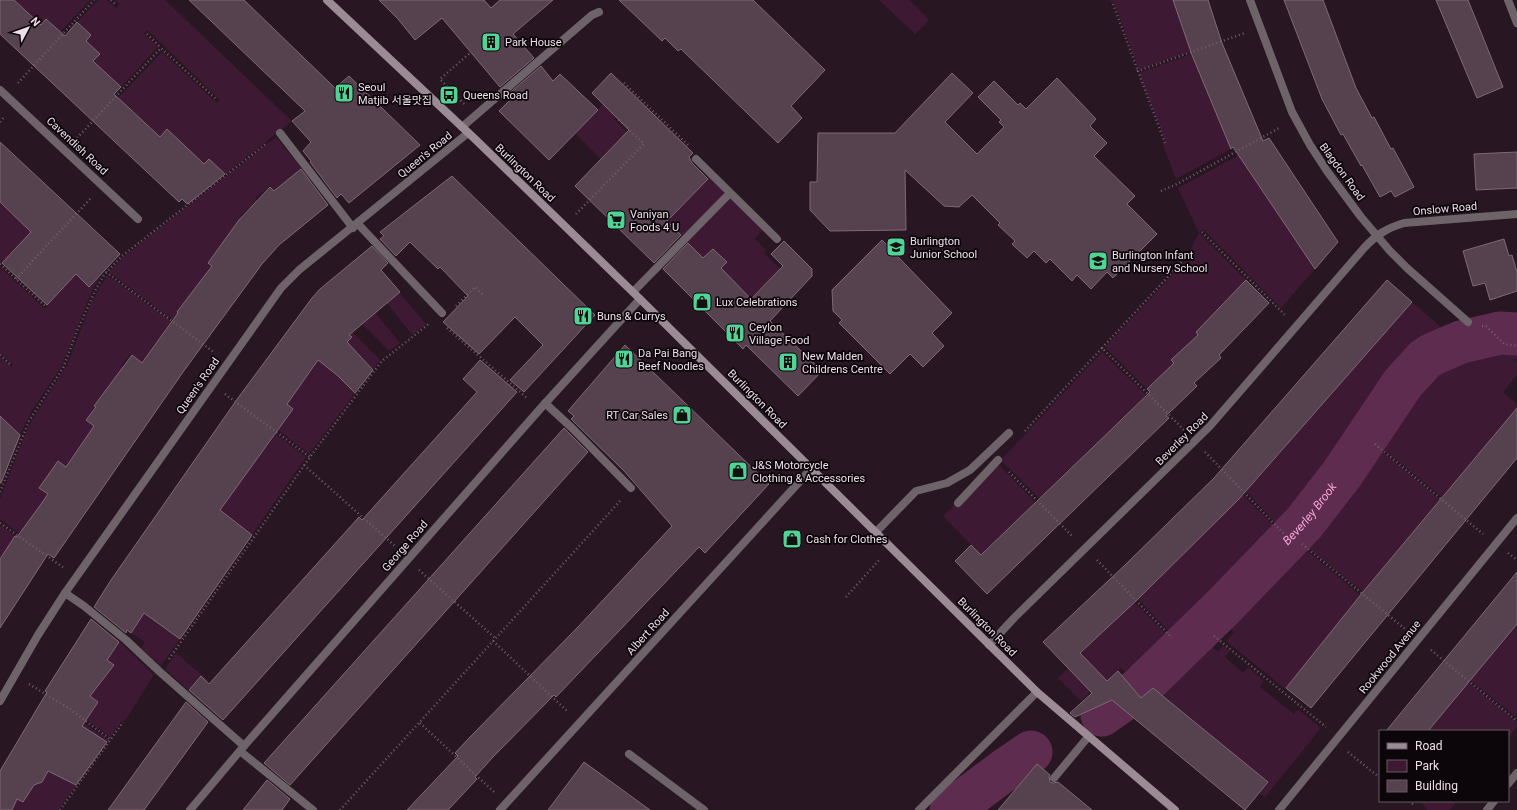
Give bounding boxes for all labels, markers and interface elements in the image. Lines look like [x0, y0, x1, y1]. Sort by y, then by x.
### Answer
north arrow [8, 8, 48, 48]
text: N [28, 15, 43, 29]
building icon: Park House [480, 31, 502, 53]
place label: Park House [505, 36, 562, 49]
place label: Seoul Matjib 서울맛집 [358, 81, 432, 107]
restaurant icon: Seoul Matjib 서울맛집 [333, 82, 355, 104]
bus stop icon: Queens Road [438, 84, 460, 106]
place label: Queens Road [463, 89, 528, 102]
street label: Cavendish Road [44, 114, 110, 178]
street label: Queen's Road [395, 129, 455, 181]
street label: Burlington Road [492, 141, 558, 205]
street label: Blagdon Road [1317, 141, 1367, 203]
street label: Onslow Road [1412, 200, 1478, 218]
place label: Vaniyan Foods 4 U [630, 208, 679, 234]
supermarket icon: Vaniyan Foods 4 U [605, 209, 627, 231]
place label: Burlington Junior School [910, 235, 977, 261]
school or university icon: Burlington Junior School [885, 236, 907, 258]
place label: Burlington Infant and Nursery School [1112, 249, 1207, 275]
school or university icon: Burlington Infant and Nursery School [1087, 250, 1109, 272]
shop icon: Lux Celebrations [691, 291, 713, 313]
place label: Lux Celebrations [716, 296, 798, 309]
restaurant icon: Buns & Currys [572, 305, 594, 327]
place label: Buns & Currys [597, 310, 666, 323]
place label: Ceylon Village Food [749, 321, 809, 347]
restaurant icon: Ceylon Village Food [724, 322, 746, 344]
place label: Da Pai Bang Beef Noodles [638, 347, 704, 373]
restaurant icon: Da Pai Bang Beef Noodles [613, 348, 635, 370]
place label: New Malden Childrens Centre [802, 350, 883, 376]
building icon: New Malden Childrens Centre [777, 351, 799, 373]
street label: Queen's Road [174, 355, 222, 417]
street label: Burlington Road [725, 367, 789, 431]
shop icon: RT Car Sales [671, 404, 693, 426]
place label: RT Car Sales [606, 409, 668, 422]
street label: Beverley Road [1153, 410, 1211, 468]
place label: J&S Motorcycle Clothing & Accessories [752, 459, 865, 485]
shop icon: J&S Motorcycle Clothing & Accessories [727, 460, 749, 482]
water label: Beverley Brook [1280, 479, 1340, 548]
street label: George Road [379, 518, 431, 574]
shop icon: Cash for Clothes [781, 528, 803, 550]
place label: Cash for Clothes [806, 533, 888, 546]
street label: Burlington Road [955, 595, 1019, 659]
street label: Albert Road [624, 606, 672, 658]
street label: Rookwood Avenue [1356, 618, 1424, 696]
legend [1379, 730, 1509, 802]
text: Road [1415, 739, 1443, 753]
text: Park [1415, 759, 1440, 773]
text: Building [1415, 779, 1458, 793]

